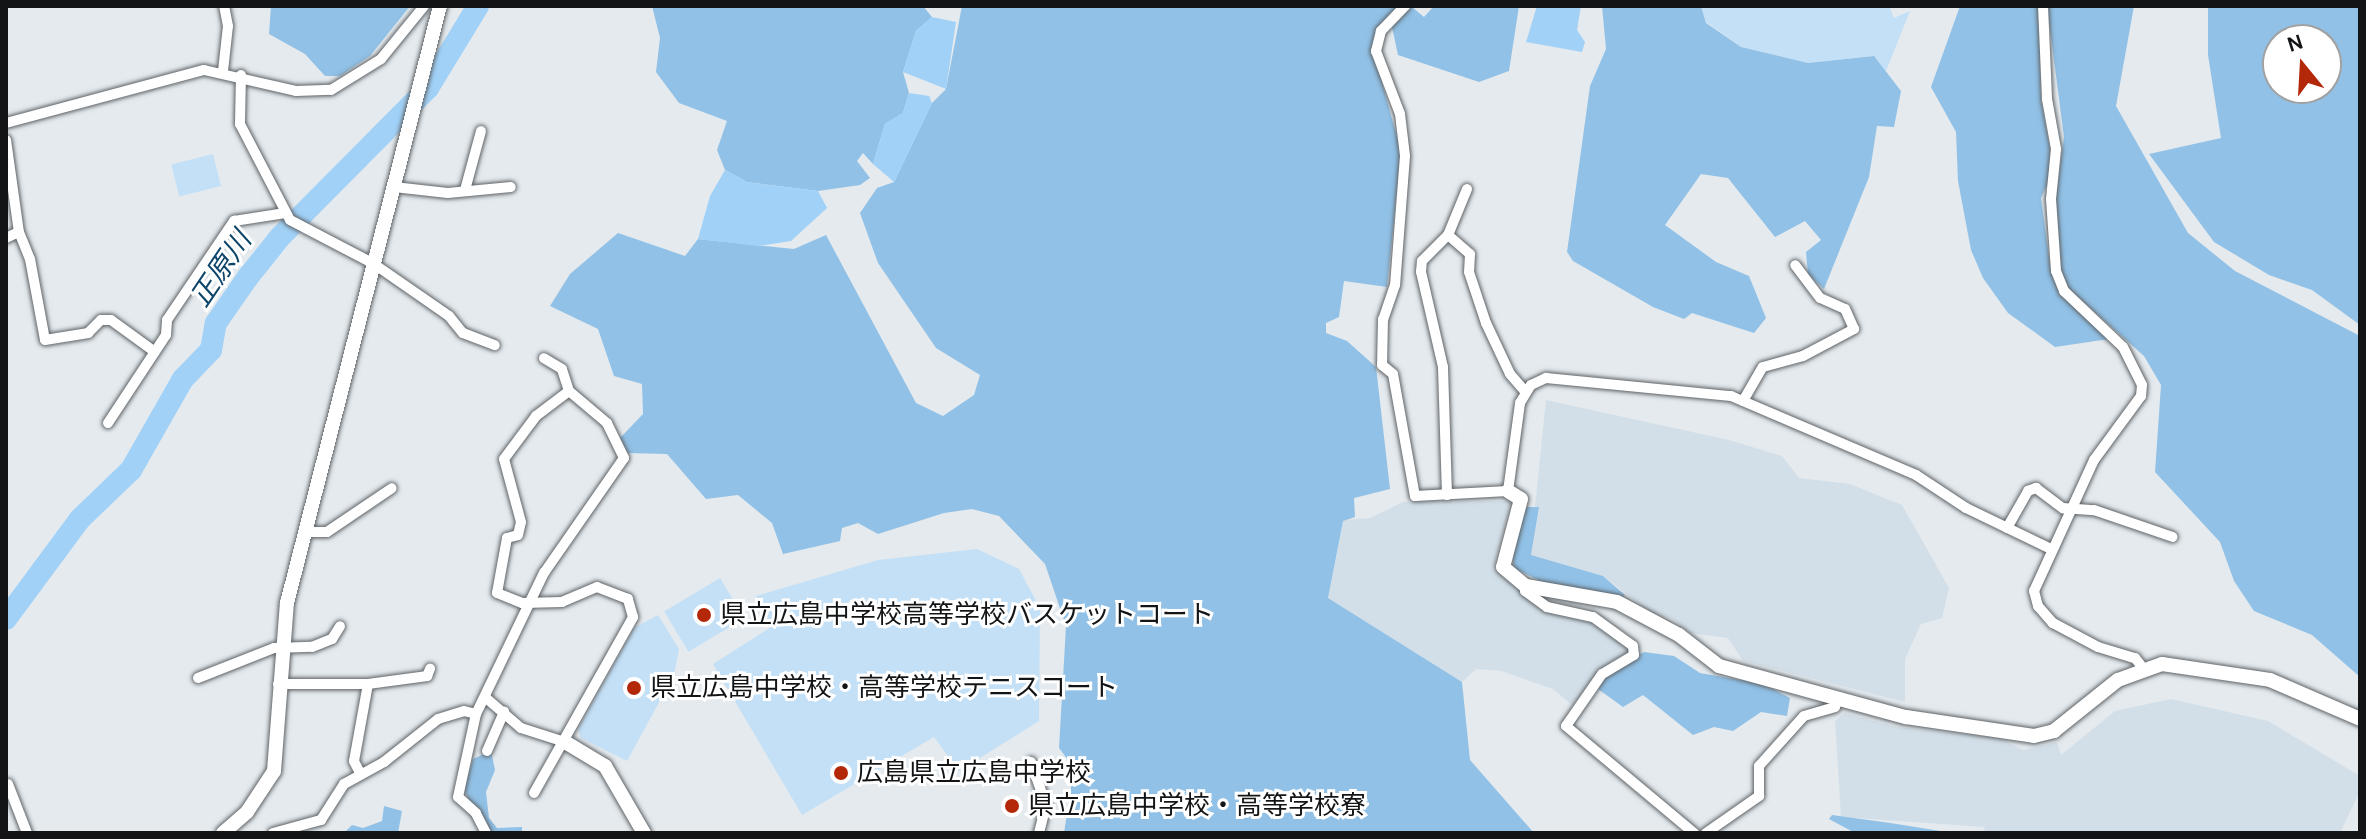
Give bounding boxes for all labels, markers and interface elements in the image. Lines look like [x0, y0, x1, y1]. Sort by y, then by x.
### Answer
north arrow [2262, 24, 2342, 104]
text: N [2284, 28, 2307, 58]
water label: 正原川 [184, 225, 258, 313]
place label: 県立広島中学校高等学校バスケットコート [720, 599, 1214, 631]
marker: 県立広島中学校高等学校バスケットコート [695, 606, 713, 624]
place label: 県立広島中学校・高等学校テニスコート [650, 672, 1118, 704]
marker: 県立広島中学校・高等学校テニスコート [625, 679, 643, 697]
place label: 広島県立広島中学校 [857, 757, 1091, 789]
marker: 広島県立広島中学校 [832, 764, 850, 782]
place label: 県立広島中学校・高等学校寮 [1028, 790, 1366, 822]
marker: 県立広島中学校・高等学校寮 [1003, 797, 1021, 815]

